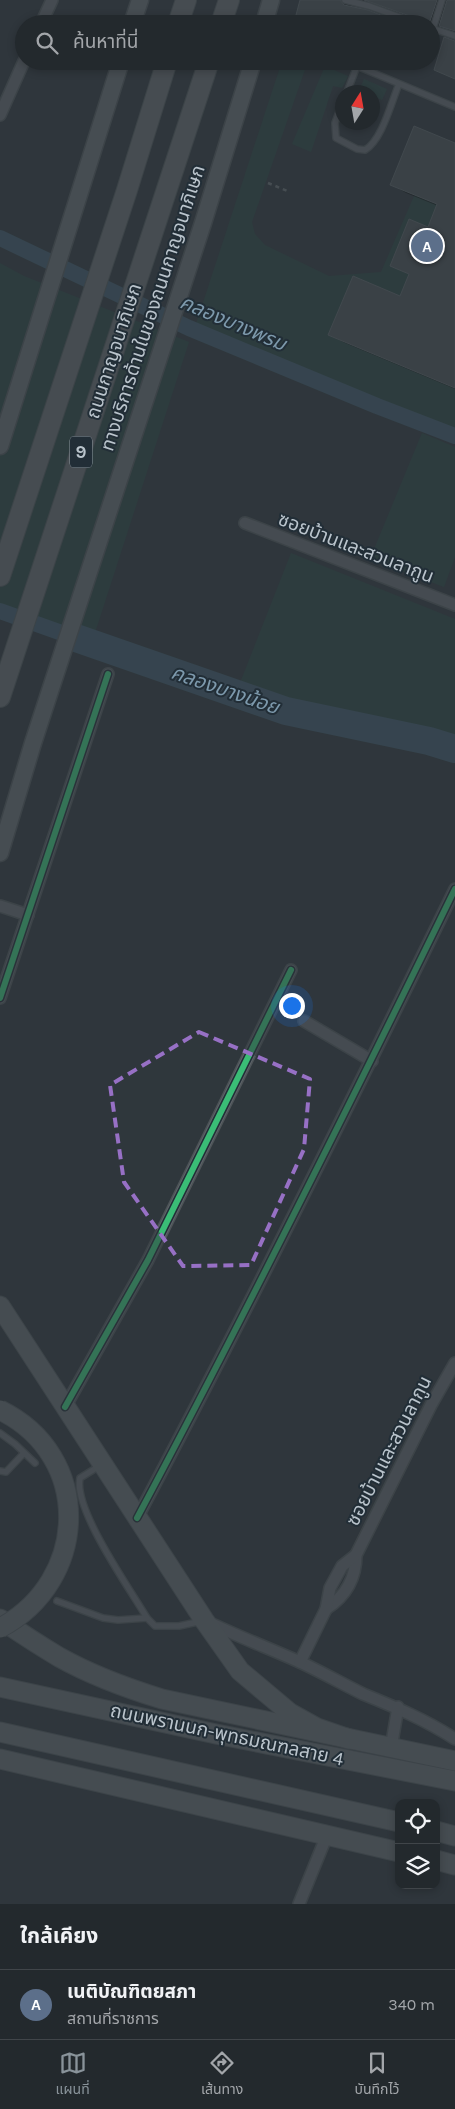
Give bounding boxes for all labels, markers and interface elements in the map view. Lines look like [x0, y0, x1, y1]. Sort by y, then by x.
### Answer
search box [15, 15, 440, 70]
icon: search [33, 29, 61, 57]
text: ค้นหาที่นี่ [73, 31, 138, 53]
north arrow [335, 85, 380, 130]
street label: ทางบริการด้านในของถนนกาญจนาภิเษก [96, 162, 210, 454]
pin: A [411, 227, 443, 265]
street label: ถนนกาญจนาภิเษก [81, 280, 147, 422]
water label: คลองบางพรม [177, 290, 291, 356]
road number: 9 [70, 437, 92, 468]
street label: ซอยบ้านและสวนลากูน [275, 507, 437, 589]
water label: คลองบางน้อย [168, 661, 284, 720]
your location [279, 993, 305, 1019]
street label: ซอยบ้านและสวนลากูน [341, 1372, 437, 1530]
street label: ถนนพรานนก-พุทธมณฑลสาย 4 [108, 1699, 346, 1771]
map controls [395, 1799, 440, 1889]
button: locate [395, 1799, 440, 1844]
button: layers [395, 1844, 440, 1889]
text: ใกล้เคียง [20, 1924, 98, 1948]
text: เนติบัณฑิตยสภา [67, 1981, 196, 2003]
text: A [31, 1995, 41, 2014]
text: 340 m [388, 1995, 435, 2014]
text: สถานที่ราชการ [67, 2009, 159, 2028]
tab: แผนที่ [56, 2049, 90, 2100]
tab: เส้นทาง [201, 2049, 243, 2100]
tab: บันทึกไว้ [354, 2049, 399, 2100]

